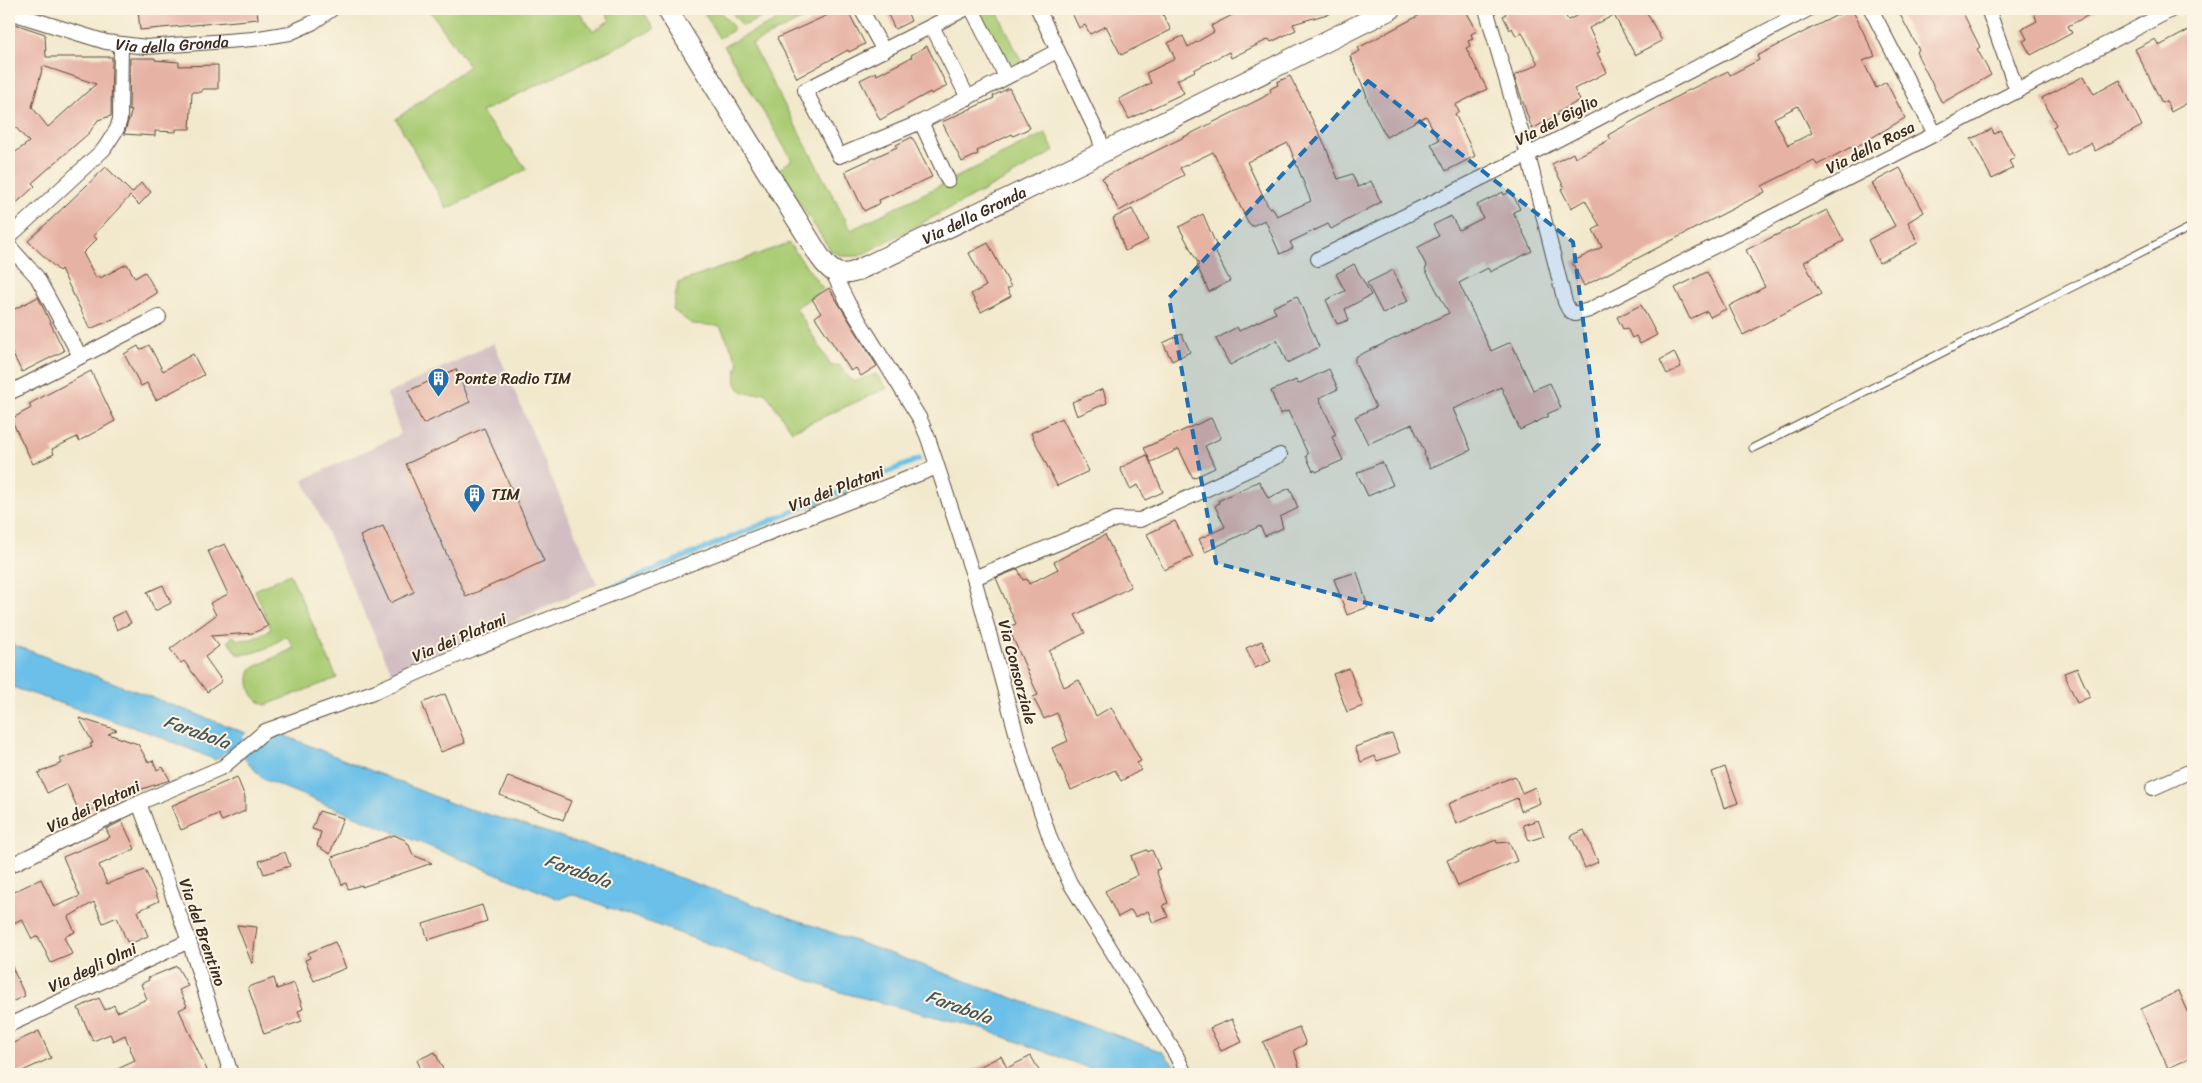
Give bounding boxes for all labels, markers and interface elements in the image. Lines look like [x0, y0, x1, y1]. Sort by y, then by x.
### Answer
street label: Via della Gronda [114, 27, 230, 63]
street label: Via del Giglio [1509, 87, 1603, 154]
street label: Via della Rosa [1821, 113, 1920, 182]
street label: Via della Gronda [917, 178, 1032, 253]
place label: Ponte Radio TIM [455, 364, 571, 393]
building icon: Ponte Radio TIM [427, 366, 451, 397]
street label: Via dei Platani [784, 457, 889, 520]
place label: TIM [491, 480, 520, 509]
building icon: TIM [463, 482, 487, 513]
street label: Via dei Platani [407, 604, 512, 670]
street label: Via Consorziale [990, 616, 1045, 728]
water label: Farabola [160, 705, 236, 759]
street label: Via dei Platani [41, 772, 145, 841]
water label: Farabola [541, 844, 617, 898]
street label: Via del Brentino [171, 874, 235, 990]
street label: Via degli Olmi [43, 934, 142, 1001]
water label: Farabola [922, 980, 998, 1034]

